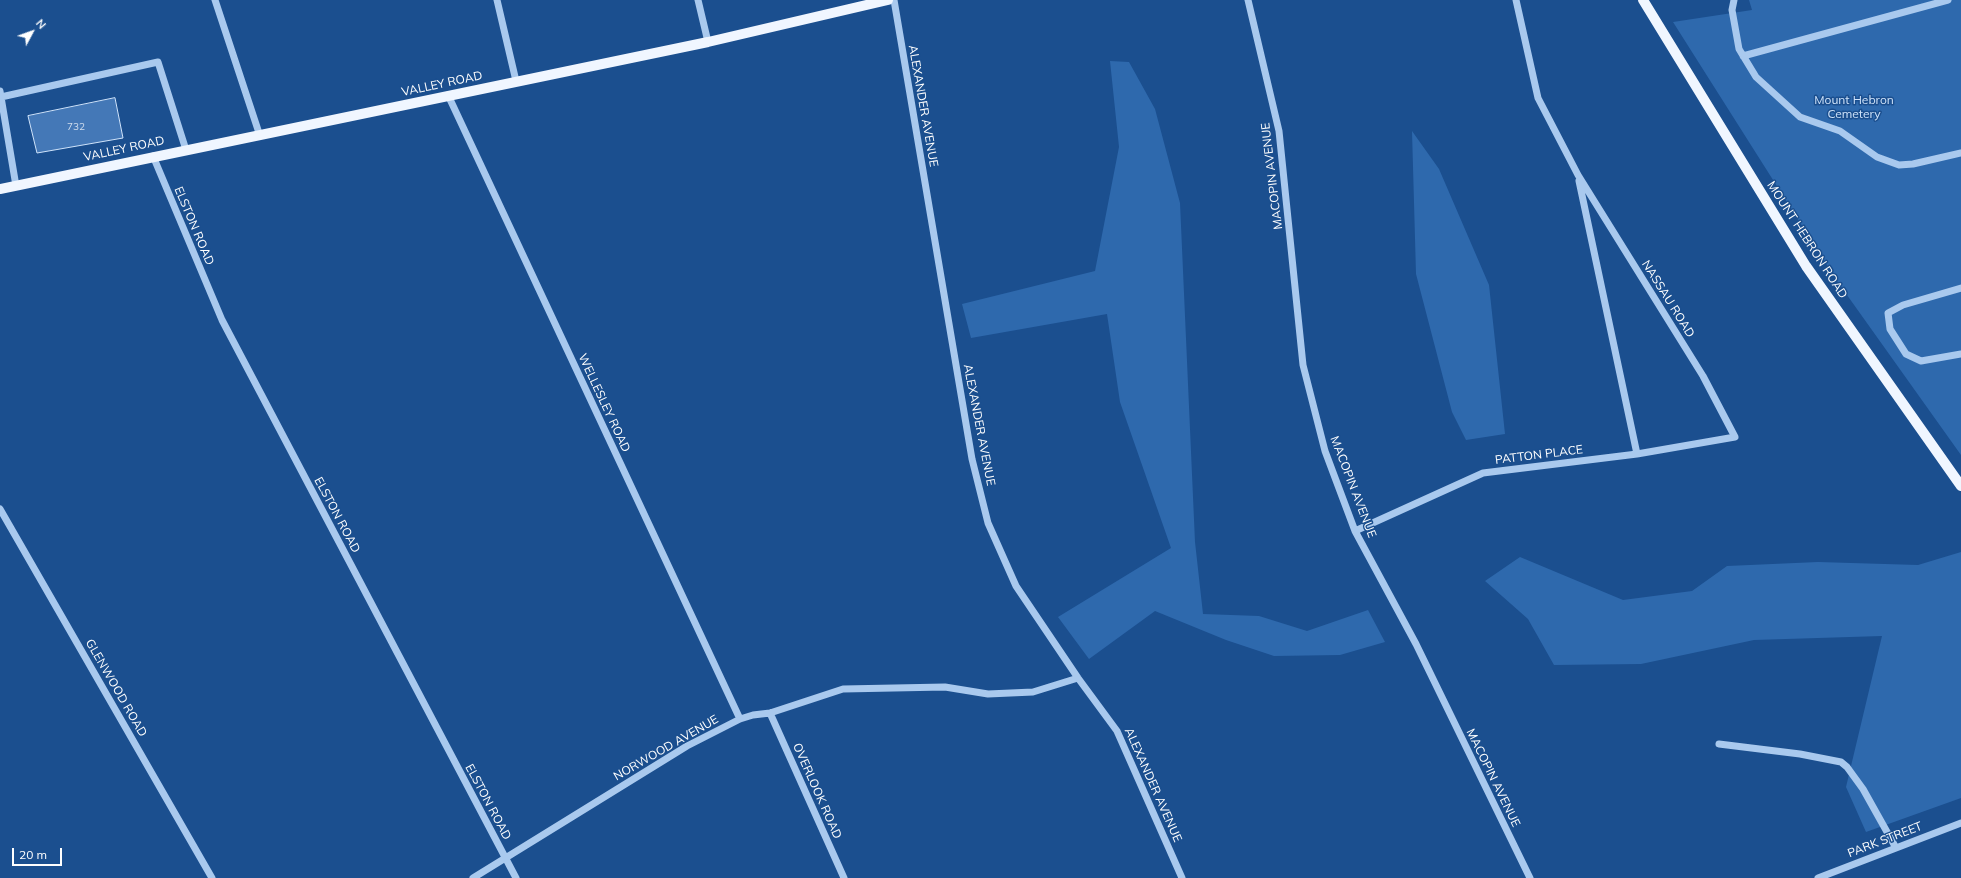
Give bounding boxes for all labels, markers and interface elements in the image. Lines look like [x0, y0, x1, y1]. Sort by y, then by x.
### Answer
north arrow [12, 12, 52, 52]
text: N [33, 16, 49, 32]
street label: ALEXANDER AVENUE [905, 44, 941, 168]
street label: VALLEY ROAD [400, 68, 484, 100]
park label: Mount Hebron Cemetery [1814, 93, 1894, 121]
house number: 732 [67, 121, 85, 133]
street label: MACOPIN AVENUE [1258, 122, 1286, 230]
street label: VALLEY ROAD [82, 133, 166, 165]
street label: MOUNT HEBRON ROAD [1764, 179, 1850, 301]
street label: ELSTON ROAD [171, 185, 217, 267]
street label: NASSAU ROAD [1638, 258, 1698, 340]
street label: WELLESLEY ROAD [575, 351, 633, 455]
street label: ALEXANDER AVENUE [960, 363, 998, 487]
street label: MACOPIN AVENUE [1327, 434, 1379, 540]
street label: PATTON PLACE [1494, 442, 1584, 468]
street label: ELSTON ROAD [311, 475, 363, 555]
street label: GLENWOOD ROAD [82, 637, 150, 739]
street label: NORWOOD AVENUE [611, 712, 721, 784]
street label: ALEXANDER AVENUE [1121, 726, 1185, 844]
street label: MACOPIN AVENUE [1463, 727, 1523, 829]
street label: OVERLOOK ROAD [789, 741, 845, 841]
street label: ELSTON ROAD [462, 762, 514, 842]
street label: PARK STREET [1846, 819, 1924, 861]
scale bar [14, 840, 64, 866]
text: 20 m [19, 847, 47, 862]

